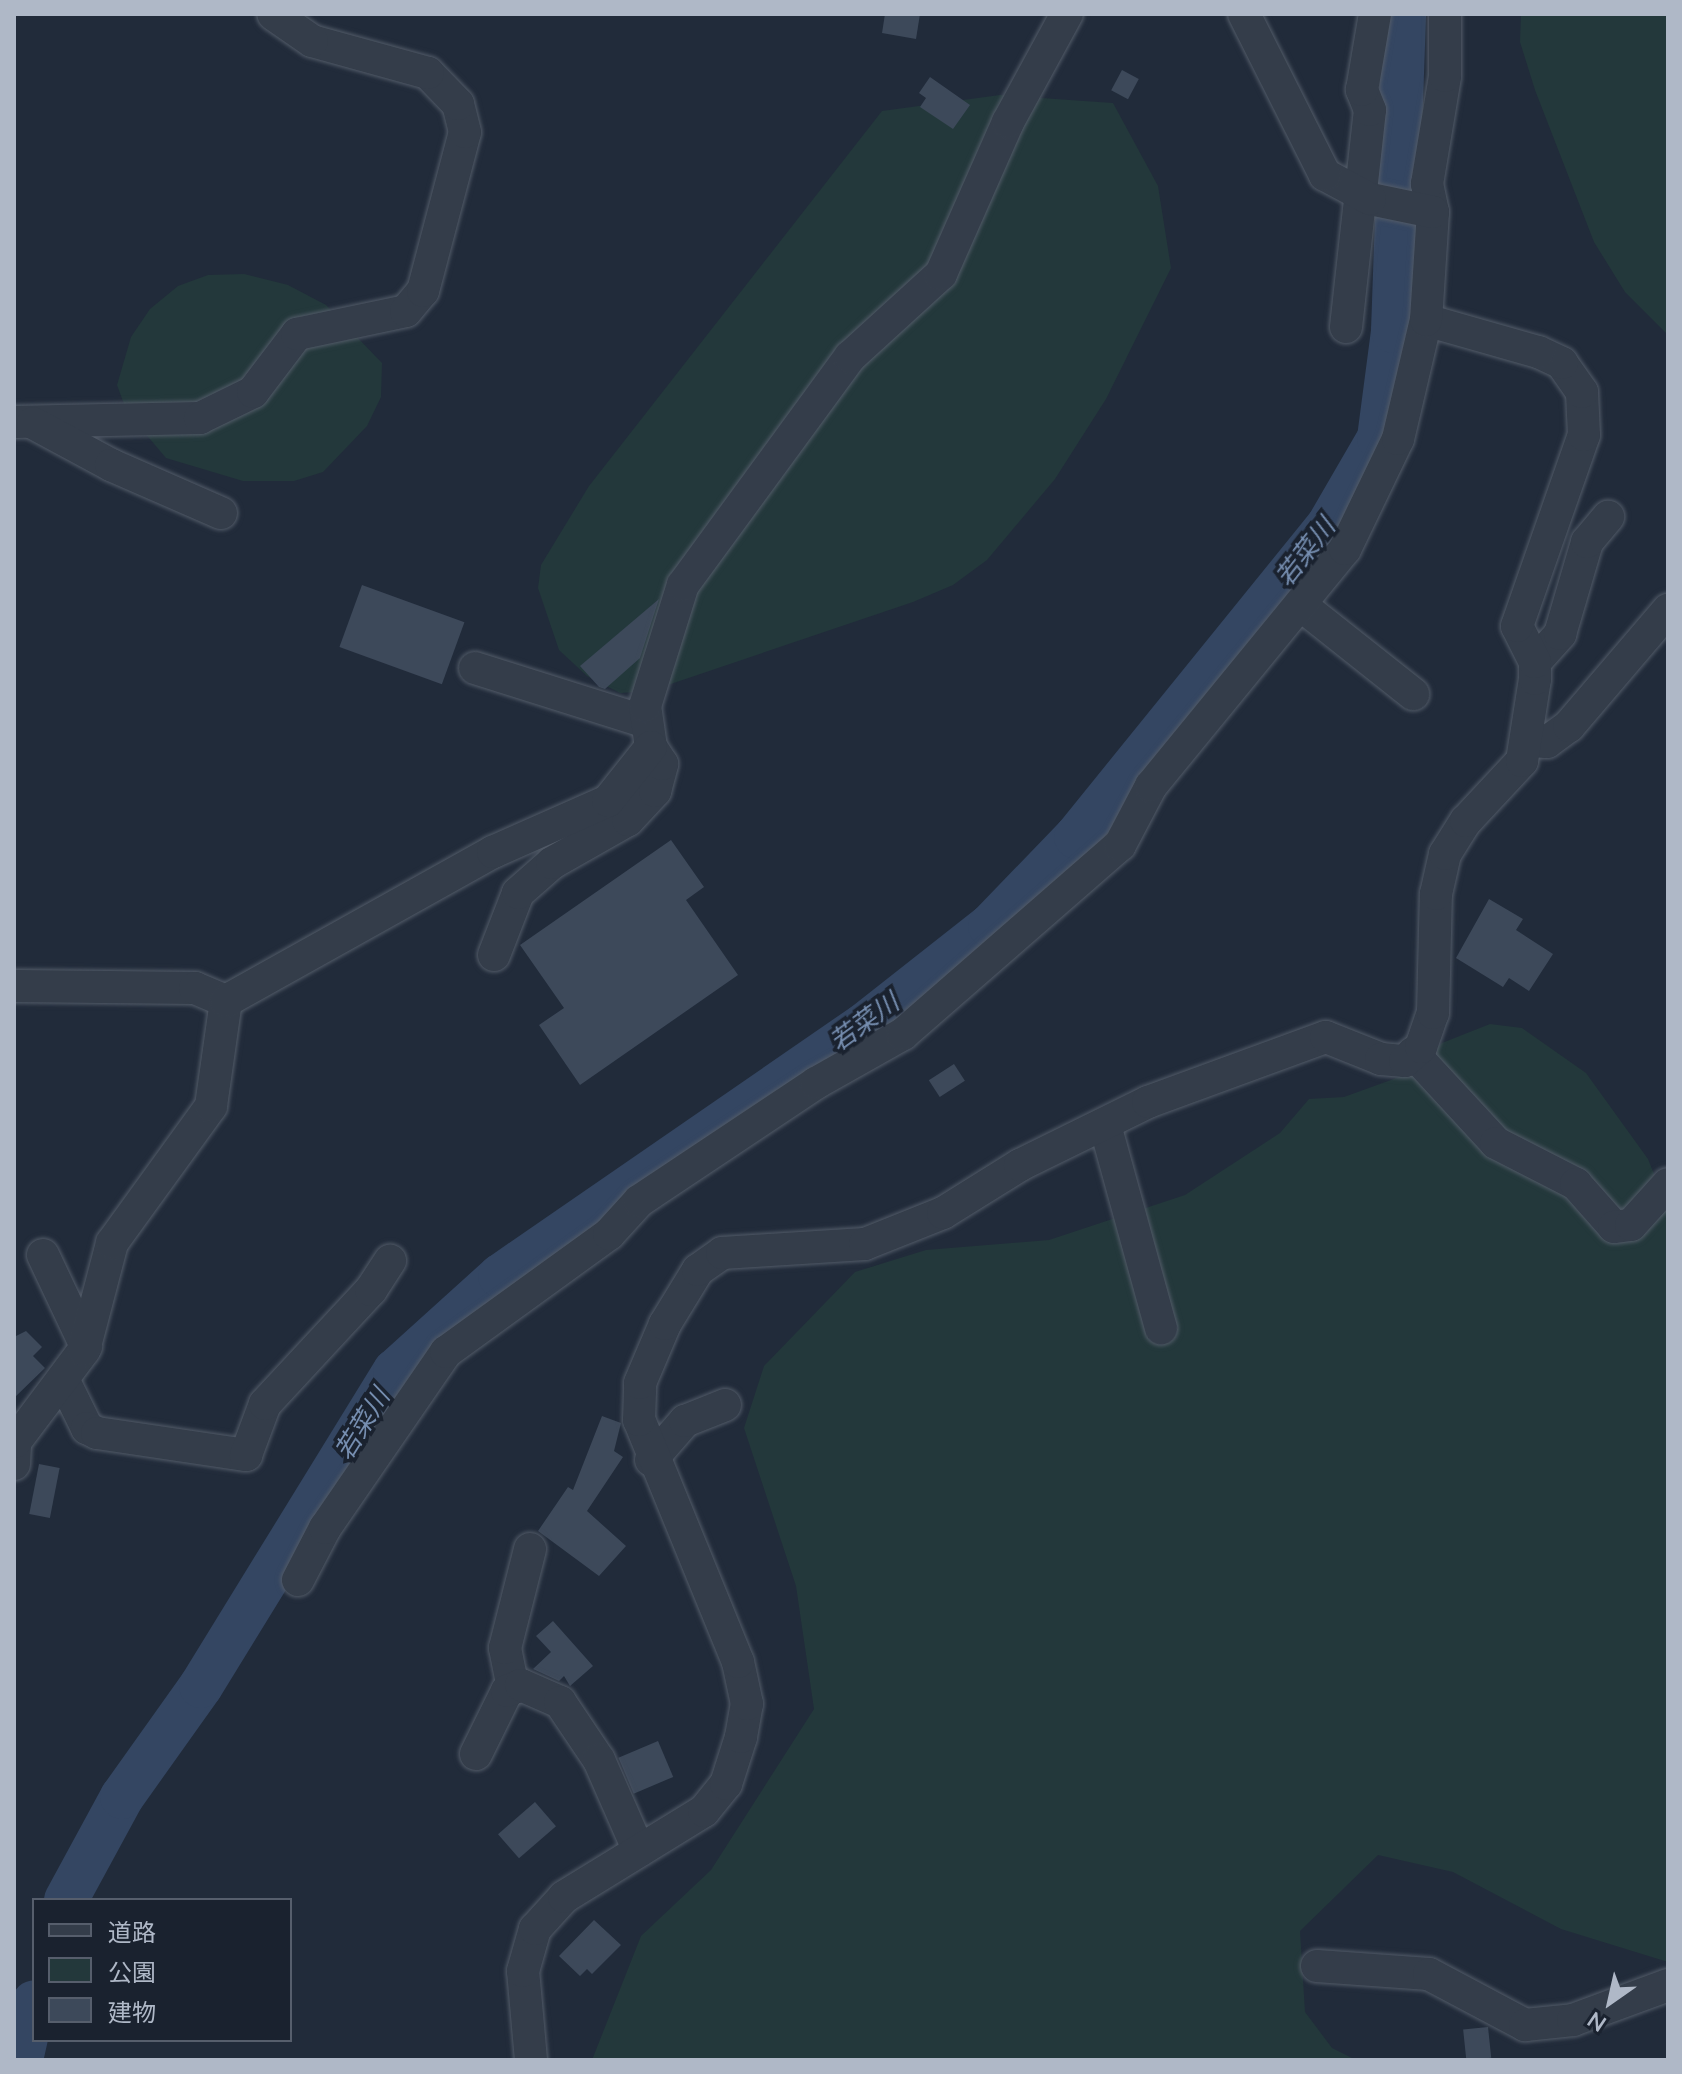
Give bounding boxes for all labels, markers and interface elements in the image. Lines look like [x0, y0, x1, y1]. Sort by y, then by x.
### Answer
water label: 若菜川 [1269, 512, 1341, 592]
water label: 若菜川 [823, 986, 905, 1058]
water label: 若菜川 [328, 1383, 396, 1465]
legend [32, 1898, 292, 2042]
text: 道路 [108, 1917, 156, 1947]
text: 公園 [108, 1957, 156, 1987]
north arrow [1570, 1962, 1650, 2042]
text: 建物 [108, 1997, 156, 2027]
text: N [1582, 2006, 1611, 2038]

